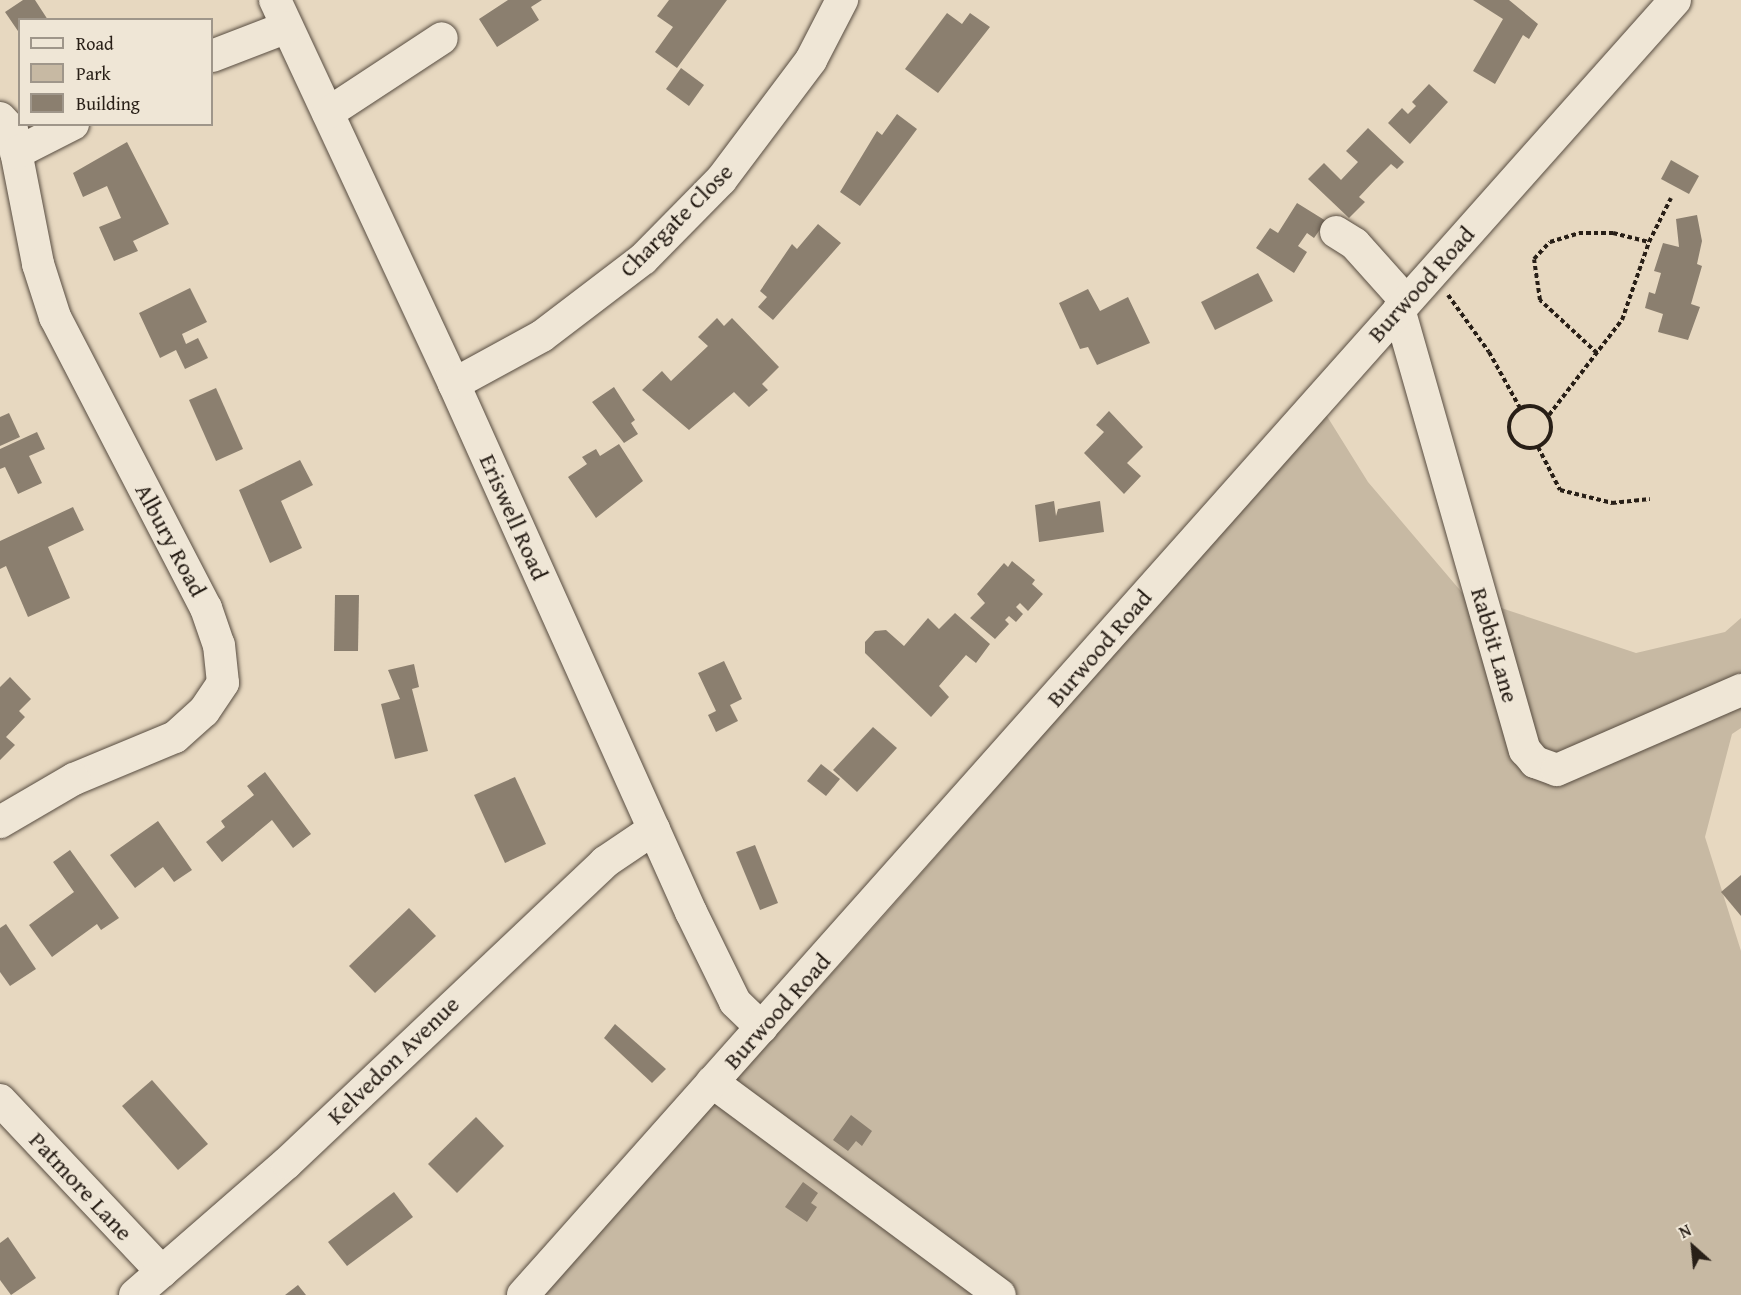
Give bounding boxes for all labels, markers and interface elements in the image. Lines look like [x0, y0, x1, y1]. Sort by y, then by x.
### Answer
legend [18, 18, 213, 126]
text: Road [76, 30, 114, 57]
text: Park [76, 60, 111, 87]
text: Building [76, 90, 140, 117]
street label: Chargate Close [613, 157, 739, 283]
street label: Burwood Road [1361, 220, 1481, 348]
street label: Eriswell Road [473, 449, 555, 585]
street label: Albury Road [129, 478, 213, 602]
street label: Burwood Road [1040, 583, 1158, 713]
street label: Rabbit Lane [1465, 584, 1525, 706]
street label: Burwood Road [717, 947, 837, 1075]
street label: Kelvedon Avenue [321, 990, 465, 1130]
street label: Patmore Lane [23, 1126, 139, 1246]
north arrow [1663, 1217, 1723, 1277]
text: N [1675, 1218, 1695, 1244]

